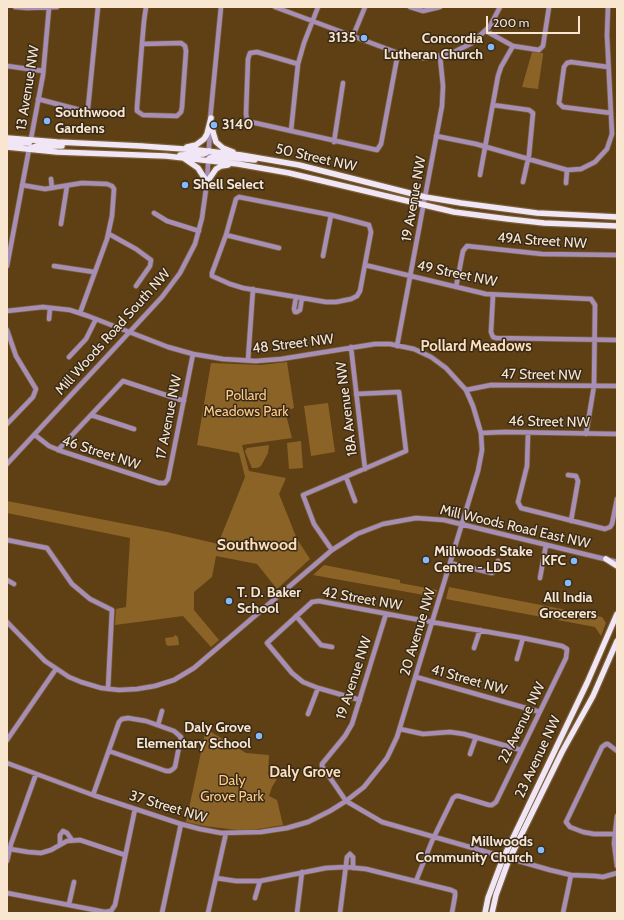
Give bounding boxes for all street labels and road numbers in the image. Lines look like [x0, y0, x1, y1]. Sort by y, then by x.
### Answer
street label: 13 Avenue NW [13, 44, 43, 132]
street label: 50 Street NW [274, 141, 358, 175]
street label: 19 Avenue NW [398, 155, 430, 243]
street label: 49A Street NW [497, 229, 587, 253]
street label: 49 Street NW [415, 257, 499, 291]
street label: Mill Woods Road South NW [52, 265, 174, 399]
street label: 48 Street NW [251, 331, 335, 357]
street label: 18A Avenue NW [333, 361, 361, 457]
street label: 47 Street NW [501, 366, 581, 384]
street label: 17 Avenue NW [153, 373, 185, 461]
street label: 46 Street NW [508, 413, 590, 431]
street label: 46 Street NW [60, 432, 142, 474]
street label: Mill Woods Road East NW [438, 502, 592, 552]
street label: 42 Street NW [321, 584, 403, 614]
street label: 20 Avenue NW [397, 586, 439, 678]
street label: 19 Avenue NW [333, 634, 375, 722]
street label: 41 Street NW [429, 661, 509, 699]
street label: 22 Avenue NW [495, 680, 549, 766]
street label: 23 Avenue NW [512, 713, 564, 801]
street label: 37 Street NW [127, 787, 209, 827]

